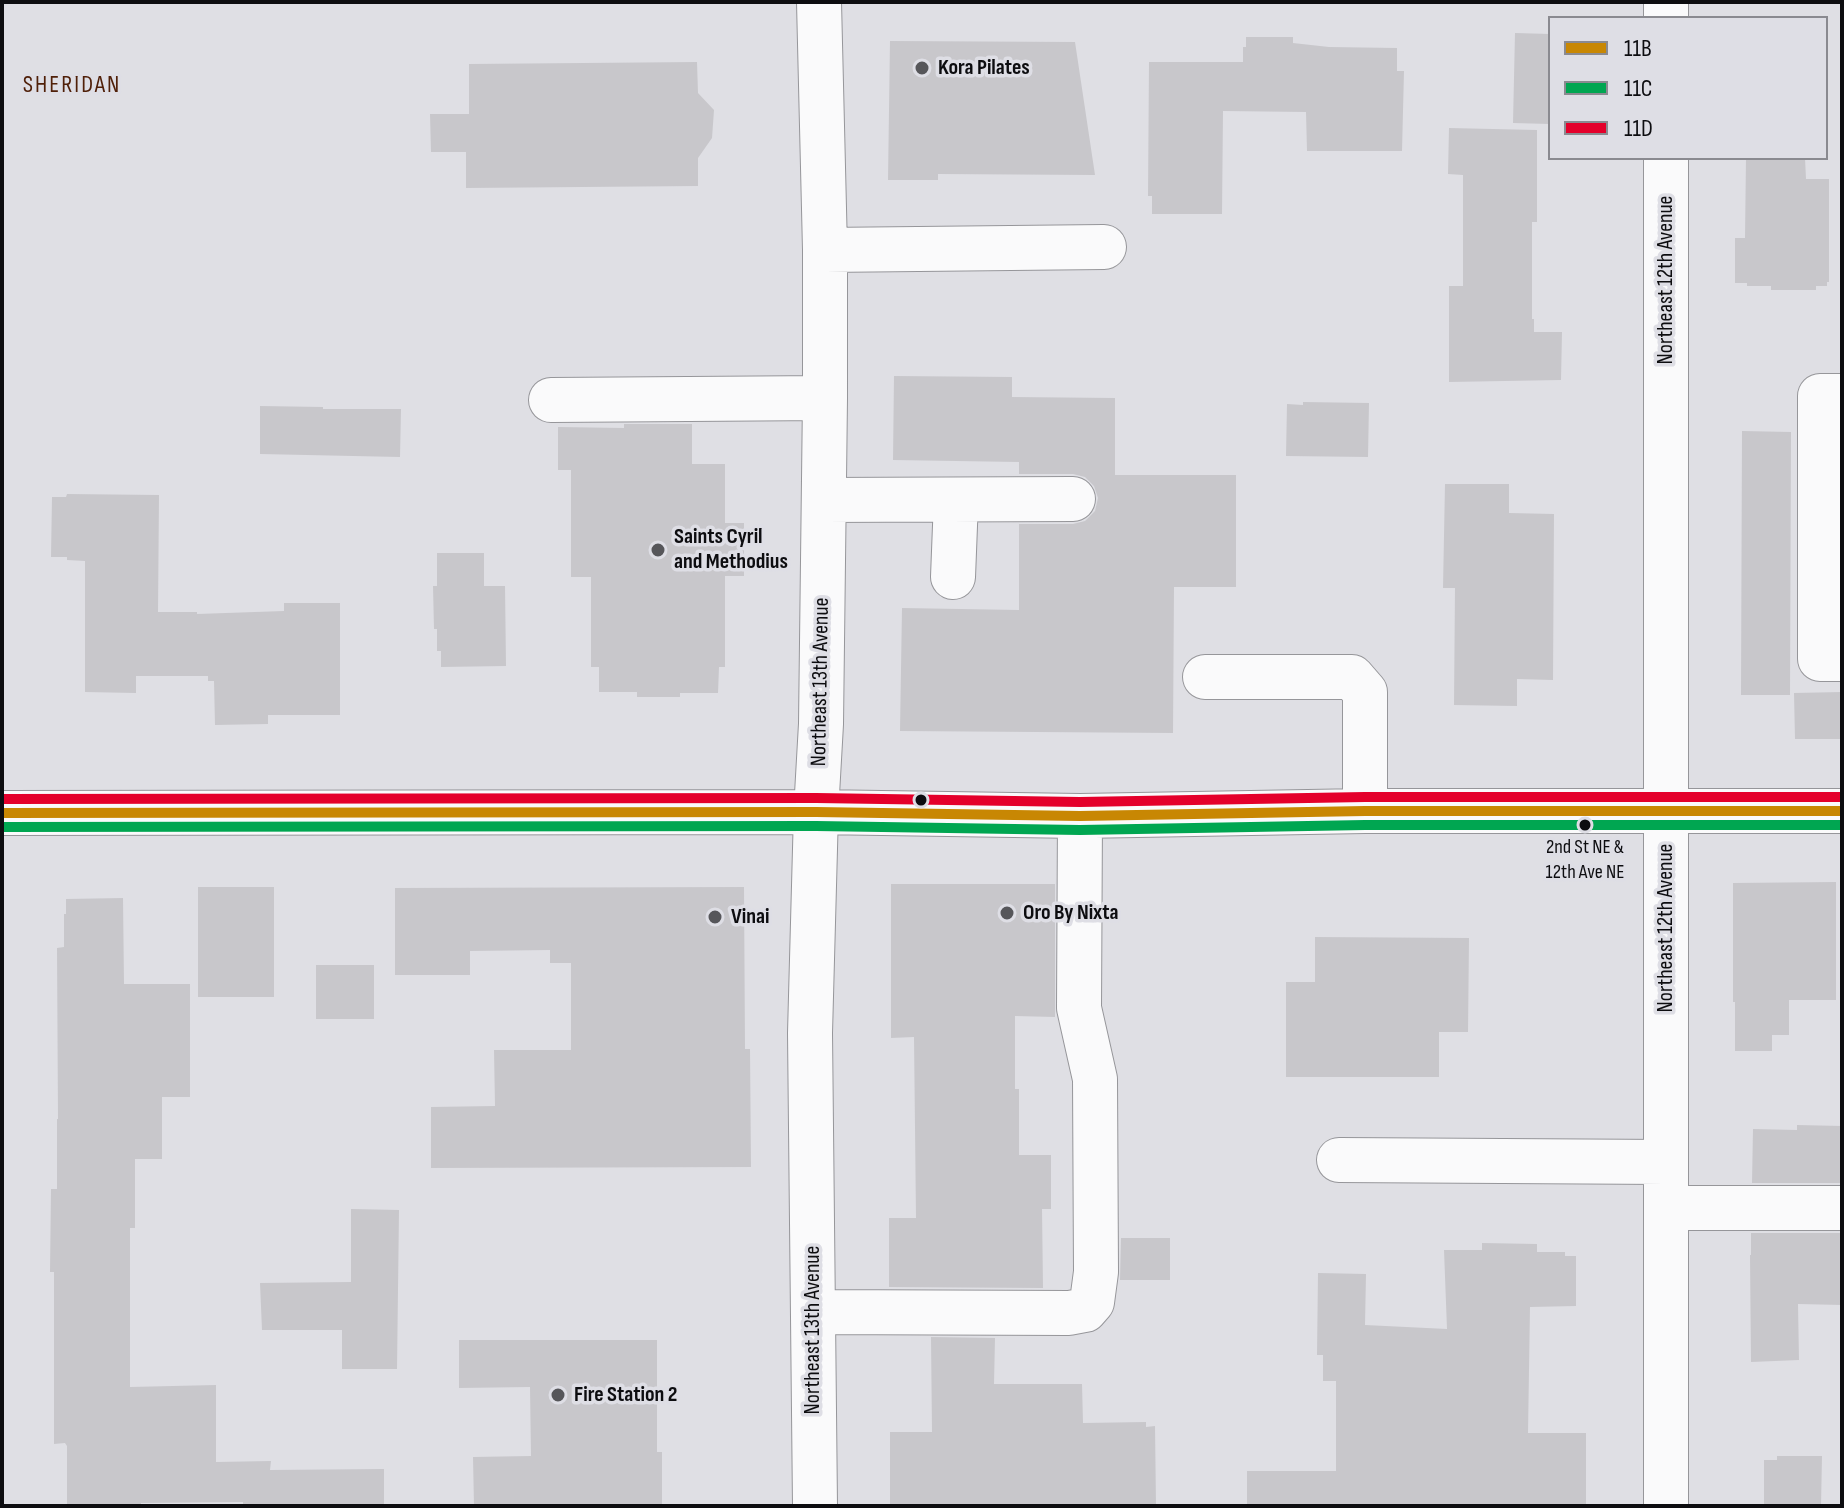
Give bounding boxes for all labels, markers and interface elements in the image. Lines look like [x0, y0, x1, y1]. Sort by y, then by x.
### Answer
legend [1548, 16, 1828, 160]
text: 11B [1624, 34, 1652, 63]
place label: Kora Pilates [938, 55, 1030, 81]
marker: Kora Pilates [913, 59, 931, 77]
district label: SHERIDAN [23, 72, 121, 100]
text: 11C [1624, 74, 1652, 103]
text: 11D [1624, 114, 1653, 143]
street label: Northeast 12th Avenue [1653, 196, 1679, 364]
place label: Saints Cyril and Methodius [674, 524, 788, 576]
marker: Saints Cyril and Methodius [649, 541, 667, 559]
street label: Northeast 13th Avenue [806, 597, 836, 767]
unlabelled marker [913, 792, 929, 808]
marker: 2nd St NE & 12th Ave NE [1577, 817, 1593, 833]
place label: 2nd St NE & 12th Ave NE [1546, 836, 1624, 883]
street label: Northeast 12th Avenue [1653, 844, 1679, 1012]
place label: Oro By Nixta [1023, 900, 1118, 926]
place label: Vinai [731, 904, 769, 930]
marker: Oro By Nixta [998, 904, 1016, 922]
marker: Vinai [706, 908, 724, 926]
street label: Northeast 13th Avenue [800, 1246, 826, 1414]
place label: Fire Station 2 [574, 1382, 677, 1408]
marker: Fire Station 2 [549, 1386, 567, 1404]

